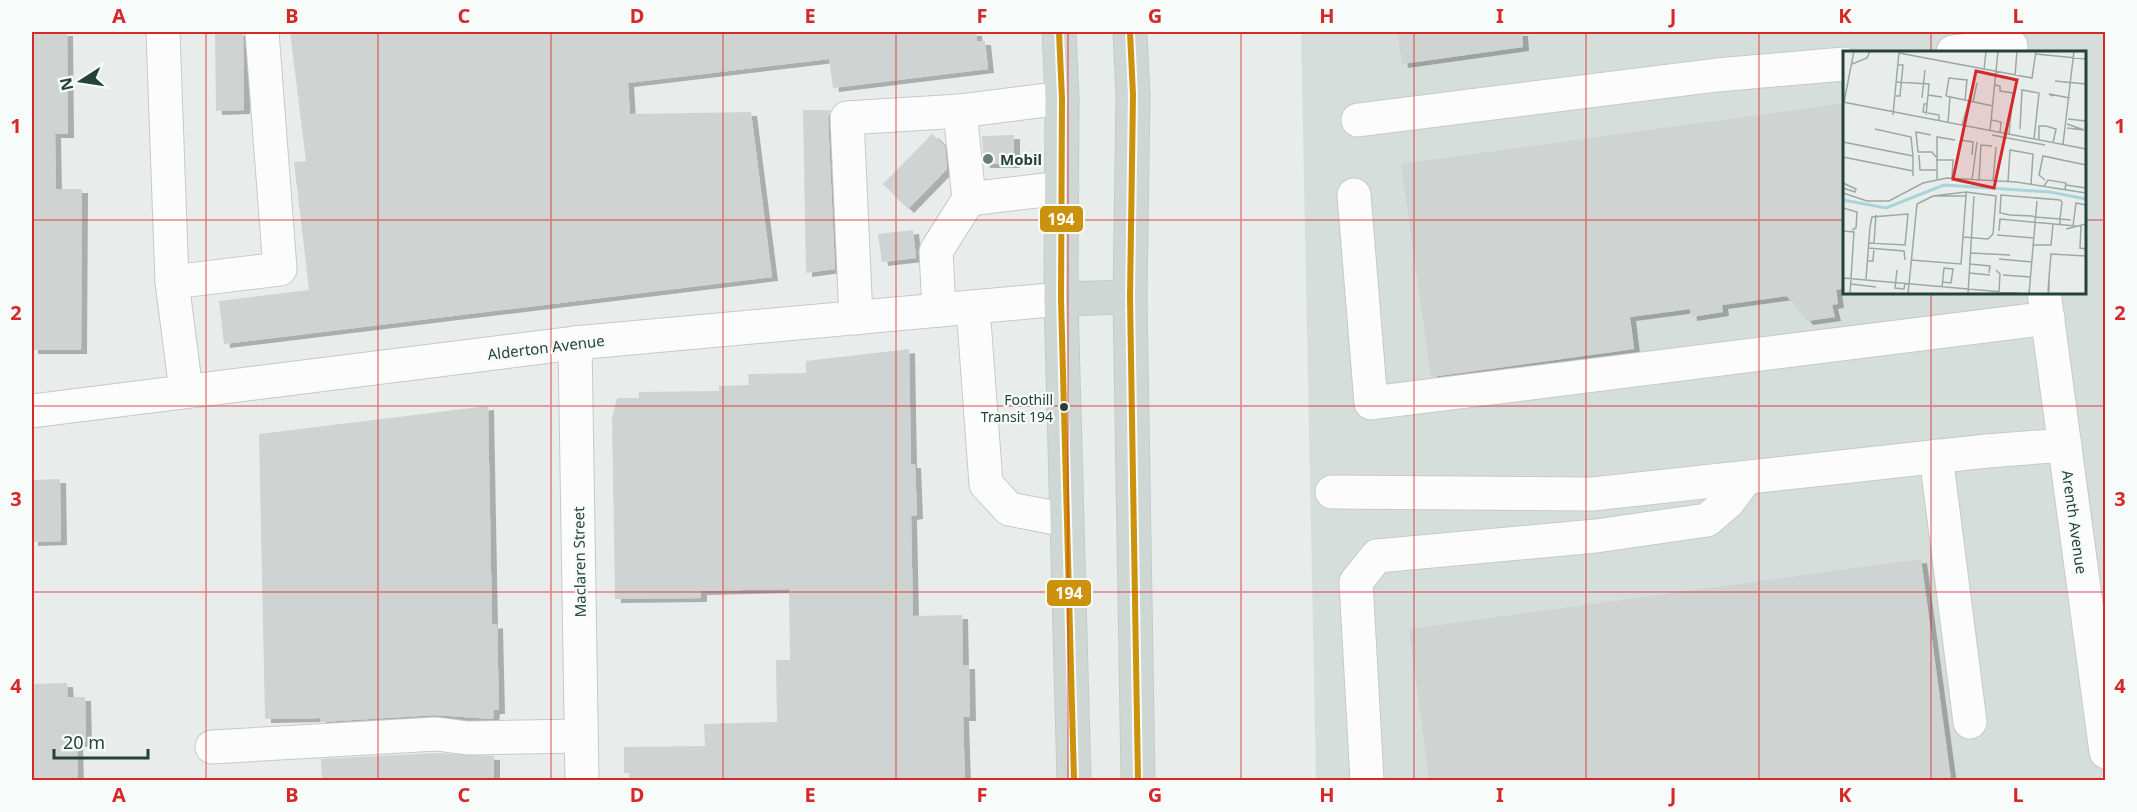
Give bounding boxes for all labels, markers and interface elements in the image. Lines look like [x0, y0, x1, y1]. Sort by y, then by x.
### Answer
text: A [112, 2, 126, 29]
text: B [285, 2, 299, 29]
text: C [458, 2, 471, 29]
text: D [630, 2, 644, 29]
text: E [804, 2, 816, 29]
text: F [977, 2, 987, 29]
text: G [1148, 2, 1162, 29]
text: H [1319, 2, 1335, 29]
text: I [1496, 2, 1504, 29]
text: J [1668, 2, 1676, 29]
text: K [1838, 2, 1852, 29]
text: L [2012, 2, 2024, 29]
north arrow [51, 51, 111, 111]
inset map [1843, 51, 2086, 294]
text: N [54, 75, 78, 93]
text: 1 [10, 112, 22, 139]
text: 1 [2114, 112, 2126, 139]
place label: Mobil [1000, 149, 1042, 169]
marker: Mobil [981, 152, 995, 166]
line badge: 194 [1039, 205, 1084, 233]
text: 194 [1047, 208, 1075, 230]
text: 2 [10, 299, 22, 326]
text: 2 [2114, 299, 2126, 326]
street label: Alderton Avenue [486, 330, 606, 364]
place label: Foothill Transit 194 [981, 390, 1053, 426]
marker: Foothill Transit 194 [1058, 401, 1070, 413]
street label: Arenth Avenue [2058, 469, 2092, 575]
text: 3 [10, 485, 22, 512]
text: 3 [2114, 485, 2126, 512]
street label: Maclaren Street [568, 506, 590, 618]
line badge: 194 [1046, 579, 1092, 607]
text: 194 [1055, 582, 1083, 604]
text: 4 [10, 672, 22, 699]
text: 4 [2114, 672, 2126, 699]
scale bar [54, 722, 148, 760]
text: 20 m [63, 730, 105, 754]
text: A [112, 781, 126, 808]
text: B [285, 781, 299, 808]
text: C [458, 781, 471, 808]
text: D [630, 781, 644, 808]
text: E [804, 781, 816, 808]
text: F [977, 781, 987, 808]
text: G [1148, 781, 1162, 808]
text: H [1319, 781, 1335, 808]
text: I [1496, 781, 1504, 808]
text: J [1668, 781, 1676, 808]
text: K [1838, 781, 1852, 808]
text: L [2012, 781, 2024, 808]

